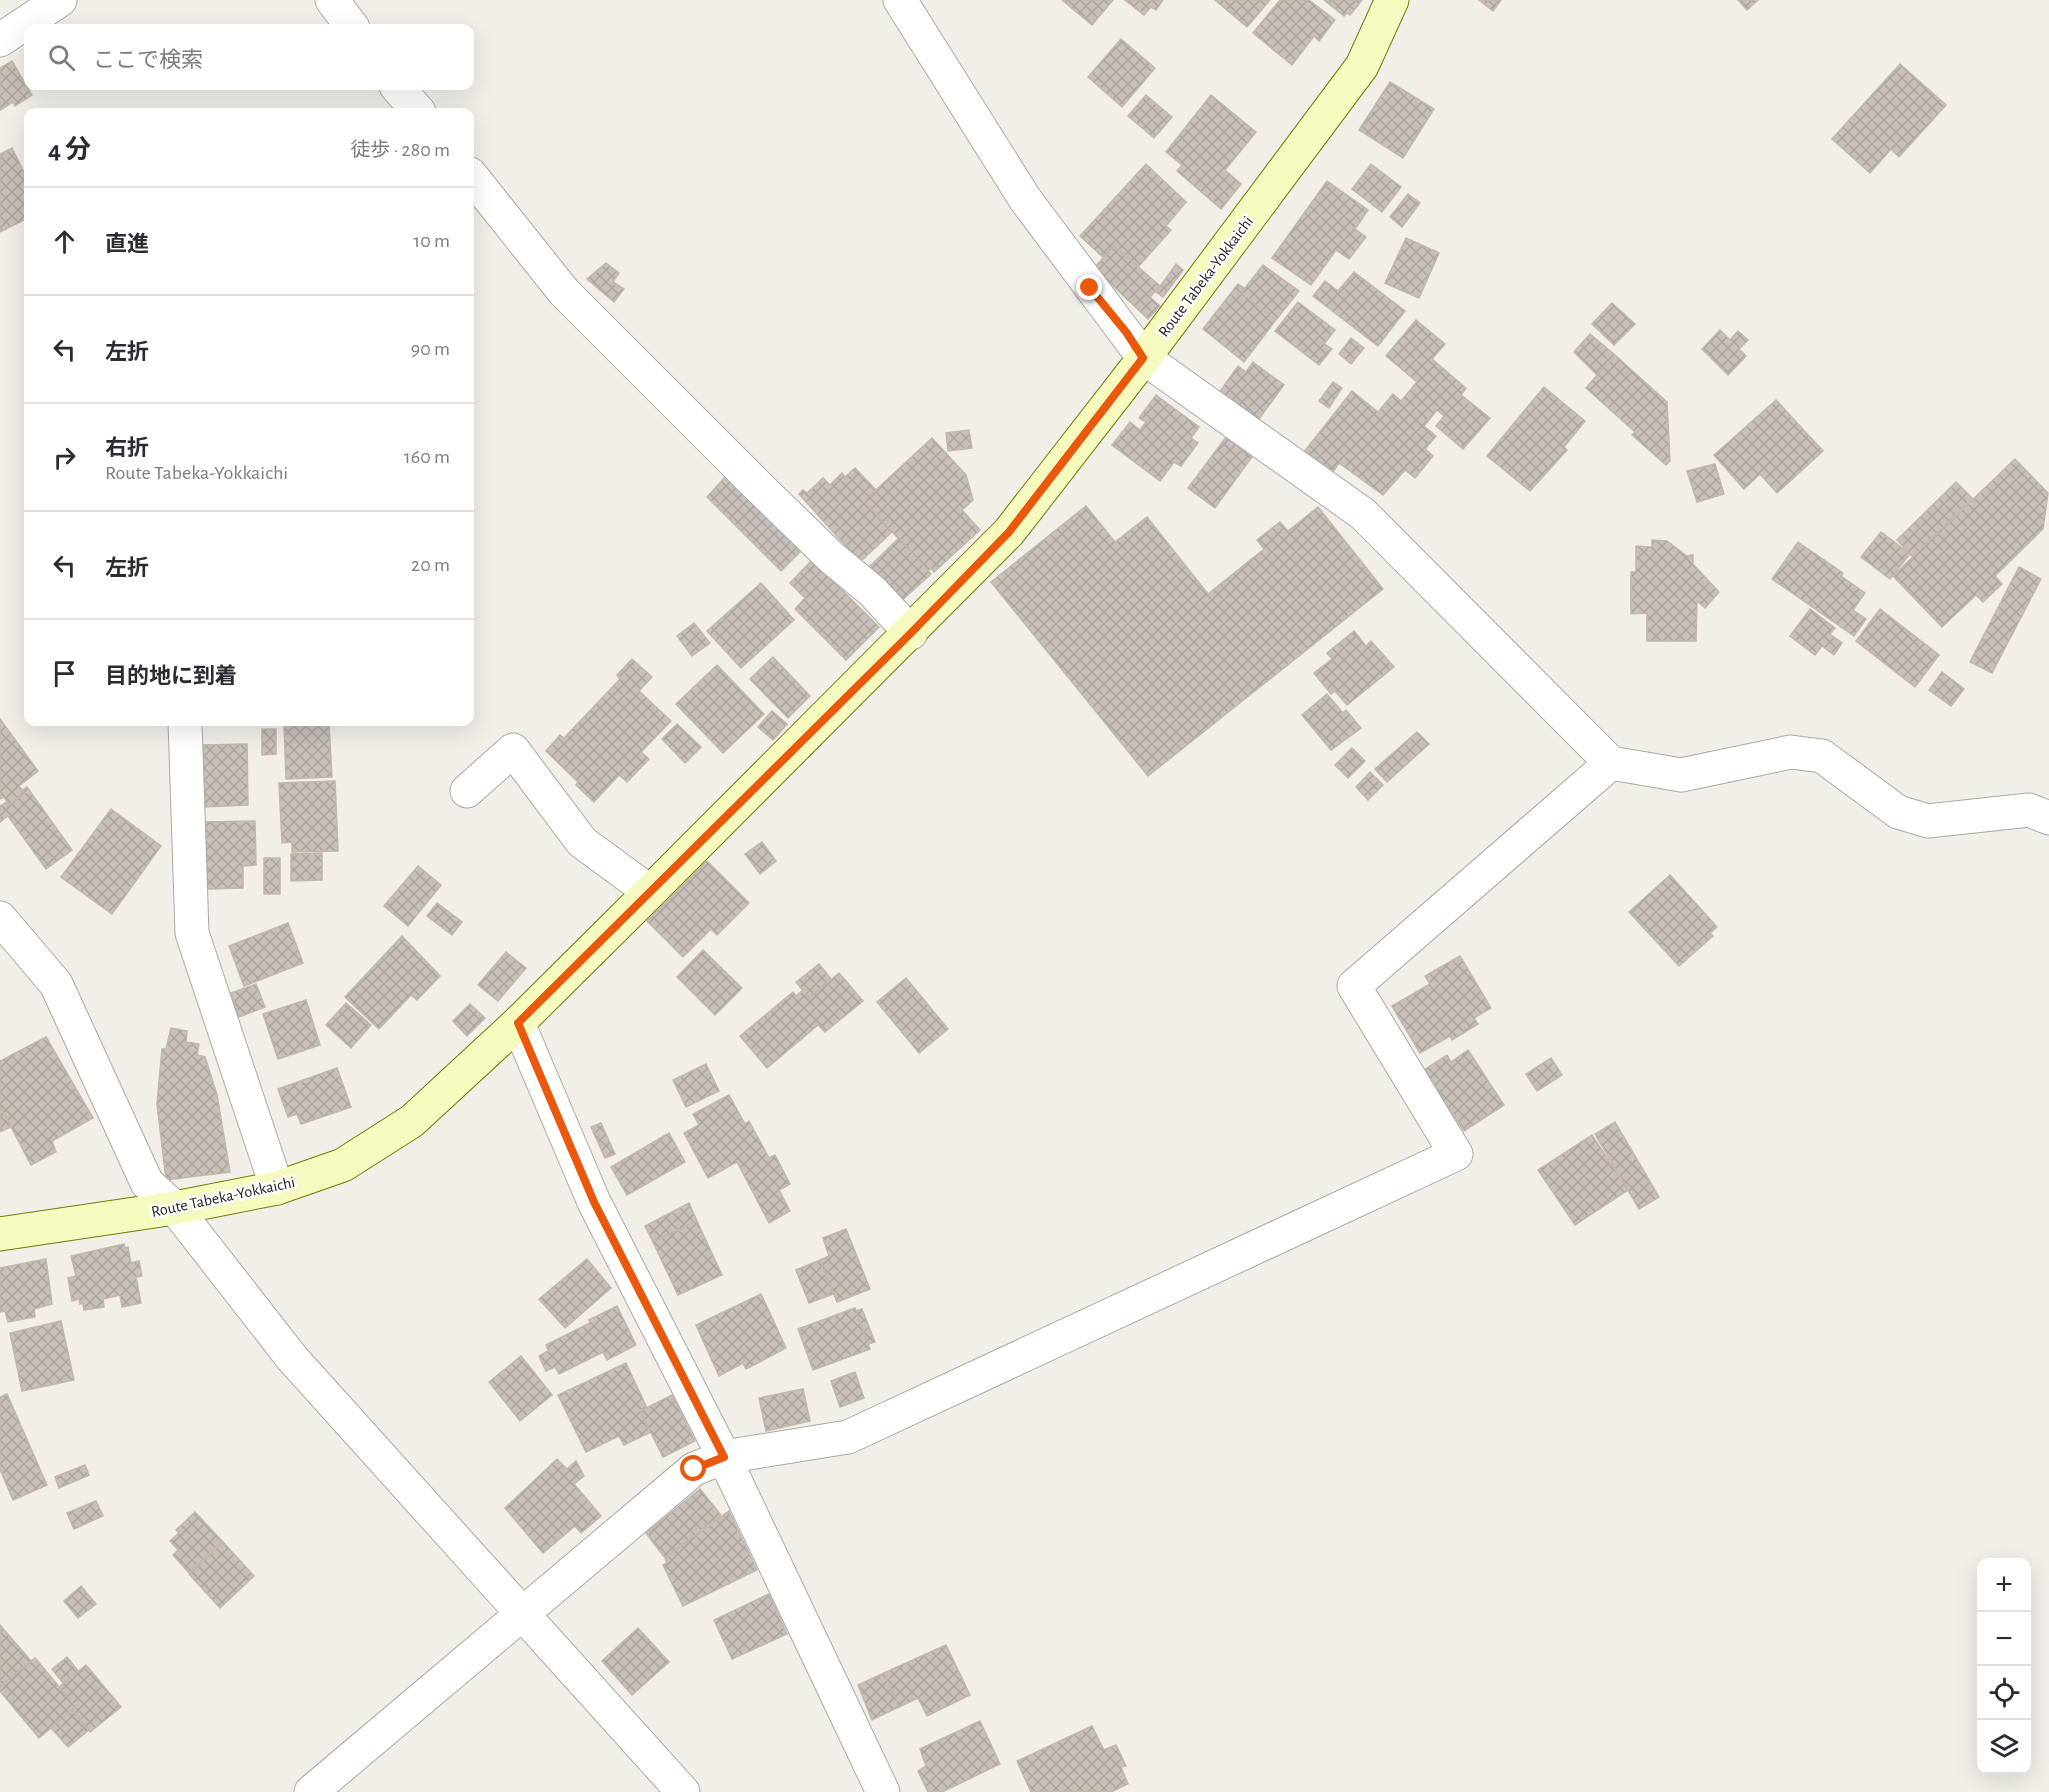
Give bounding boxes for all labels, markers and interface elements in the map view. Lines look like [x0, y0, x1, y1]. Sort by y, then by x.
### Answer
search box [24, 24, 474, 90]
icon: search [45, 41, 78, 74]
text: ここで検索 [93, 49, 203, 71]
text: 4 分 [48, 137, 91, 163]
text: 徒歩 · 280 m [350, 140, 450, 160]
street label: Route Tabeka-Yokkaichi [1155, 213, 1256, 340]
icon: ahead [48, 225, 81, 258]
text: 10 m [413, 231, 450, 251]
text: 直進 [105, 233, 149, 255]
route end [1076, 274, 1102, 300]
icon: left [48, 333, 81, 366]
text: 90 m [411, 339, 450, 359]
text: 左折 [105, 341, 149, 363]
text: 右折 [105, 437, 149, 459]
icon: right [48, 441, 81, 474]
text: 160 m [404, 447, 450, 467]
text: Route Tabeka-Yokkaichi [105, 463, 288, 483]
icon: left [48, 549, 81, 582]
text: 20 m [411, 555, 450, 575]
text: 左折 [105, 557, 149, 579]
icon: arrive [48, 657, 81, 690]
text: 目的地に到着 [105, 665, 237, 687]
street label: Route Tabeka-Yokkaichi [150, 1174, 297, 1220]
route start [680, 1455, 706, 1481]
map controls [1977, 1558, 2031, 1774]
button: + [1977, 1558, 2031, 1612]
button: − [1977, 1612, 2031, 1666]
button: locate [1977, 1666, 2031, 1720]
button: layers [1977, 1720, 2031, 1774]

